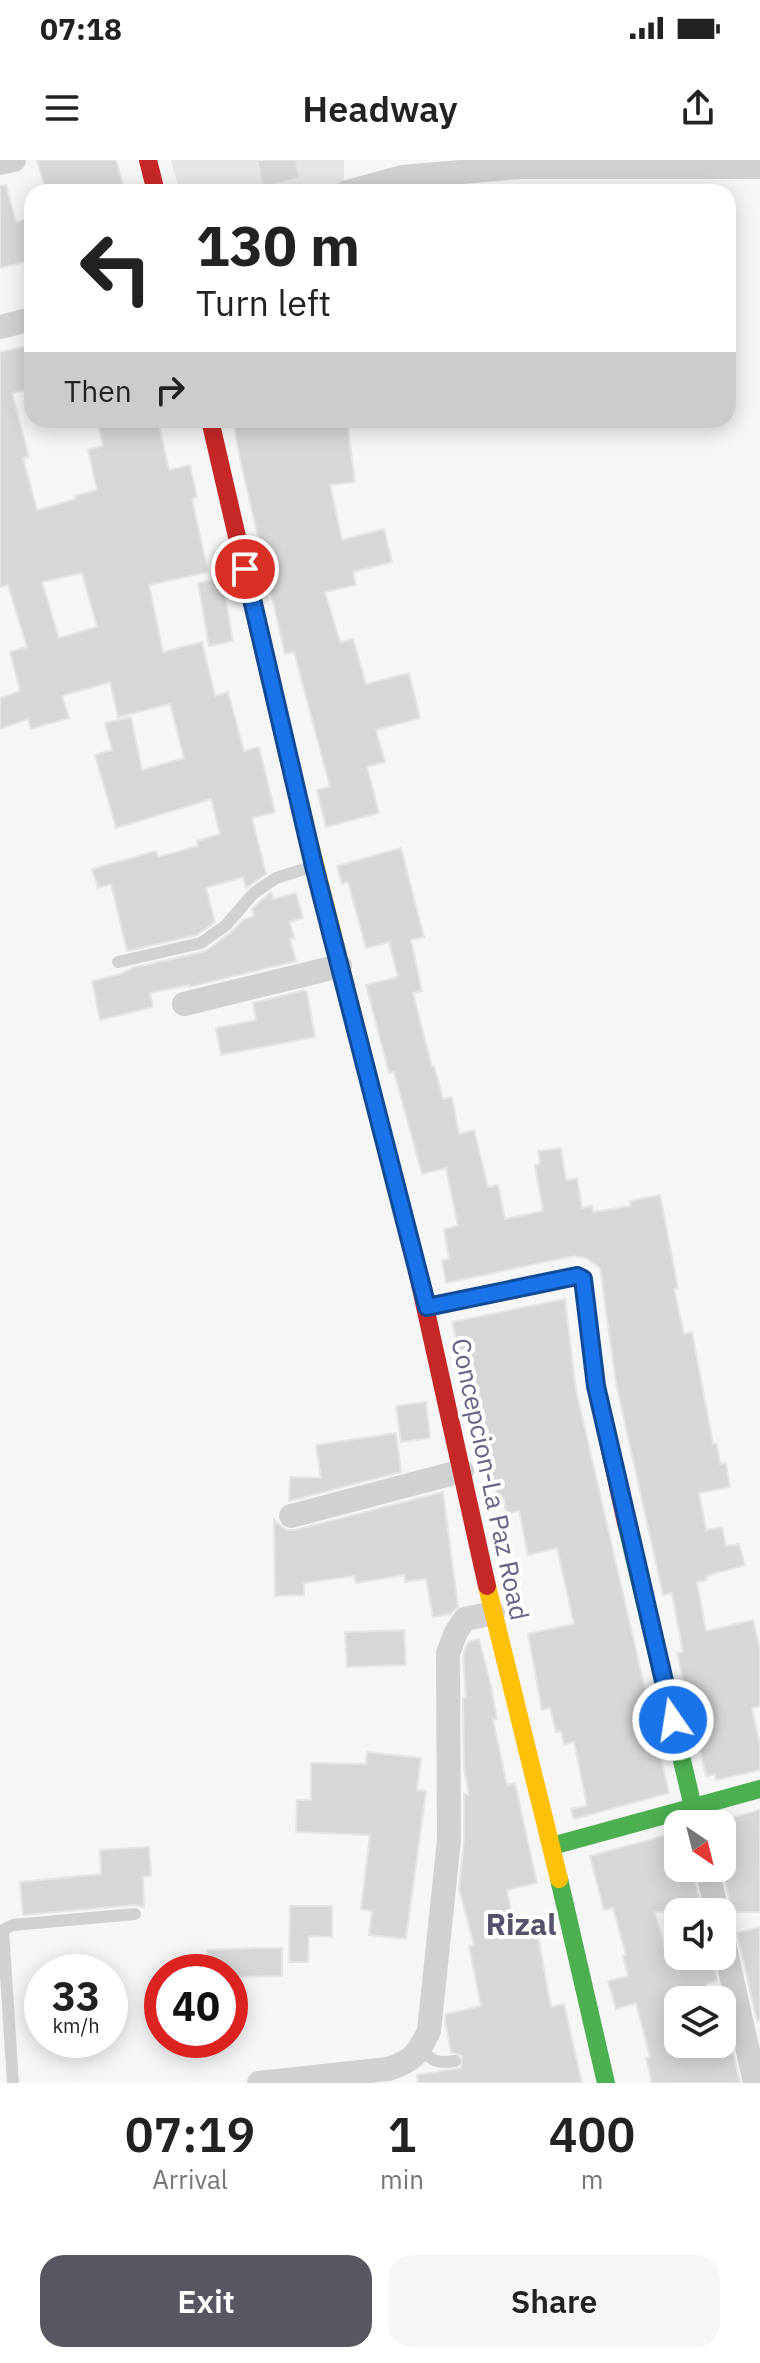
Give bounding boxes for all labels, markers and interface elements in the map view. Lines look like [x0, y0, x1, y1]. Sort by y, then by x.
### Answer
text: 07:18 [40, 9, 122, 48]
text: Headway [302, 85, 458, 132]
icon: menu [40, 86, 84, 130]
icon: share [676, 86, 720, 130]
text: 130 m [196, 209, 360, 281]
icon: left [64, 216, 168, 320]
text: Turn left [196, 279, 331, 326]
icon: right [148, 368, 192, 412]
text: Then [64, 371, 132, 410]
pin [211, 535, 279, 603]
icon: arrive [223, 547, 267, 591]
street label: Concepcion-La Paz Road [444, 1335, 538, 1623]
position arrow [631, 1678, 715, 1762]
north arrow [664, 1810, 736, 1882]
map controls [664, 1810, 736, 2058]
button: sound [664, 1898, 736, 1970]
district label: Rizal [486, 1904, 556, 1943]
speed limit sign: 40 [144, 1954, 248, 2058]
text: 33 [52, 1970, 100, 2022]
button: layers [664, 1986, 736, 2058]
text: km/h [52, 2012, 100, 2039]
text: 07:19 [125, 2103, 255, 2165]
text: 1 [388, 2103, 416, 2165]
text: 400 [549, 2103, 635, 2165]
text: Arrival [152, 2162, 228, 2196]
text: min [380, 2162, 424, 2196]
text: m [581, 2162, 603, 2196]
button: Exit [40, 2255, 372, 2347]
button: Share [388, 2255, 720, 2347]

